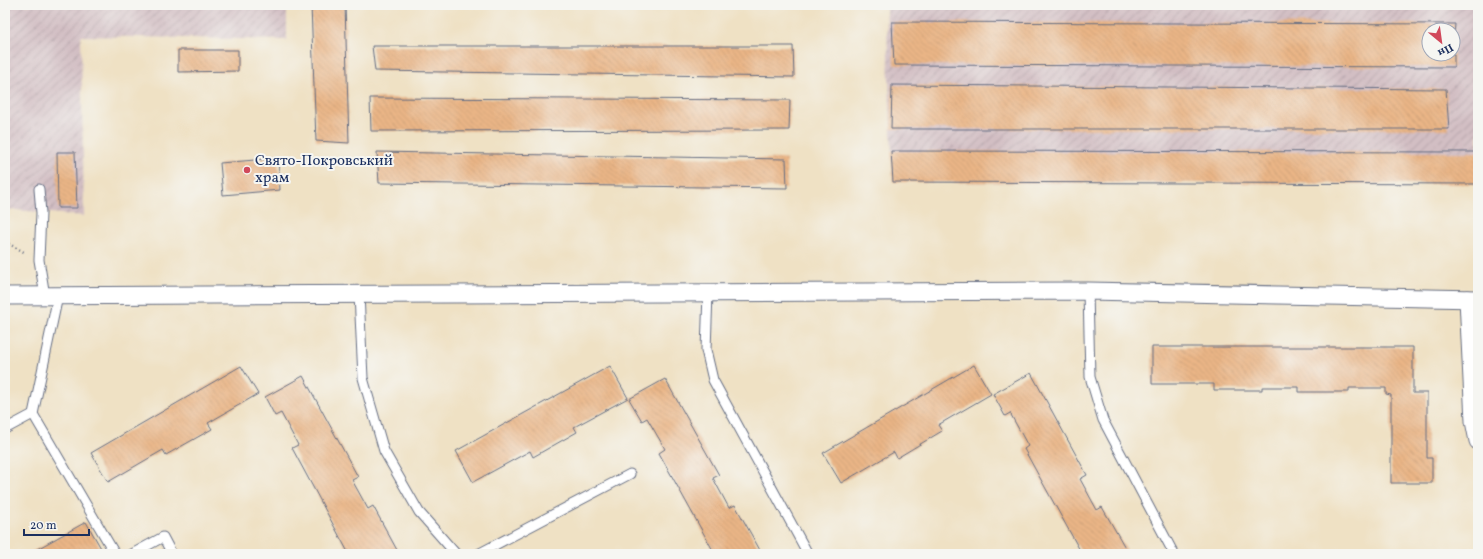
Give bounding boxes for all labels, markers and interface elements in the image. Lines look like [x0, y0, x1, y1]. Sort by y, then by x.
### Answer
north arrow [1421, 22, 1461, 62]
text: Пн [1435, 39, 1456, 60]
place label: Свято-Покровський храм [255, 151, 393, 189]
marker: Свято-Покровський храм [242, 165, 252, 175]
scale bar [24, 511, 89, 537]
text: 20 m [30, 518, 57, 534]

